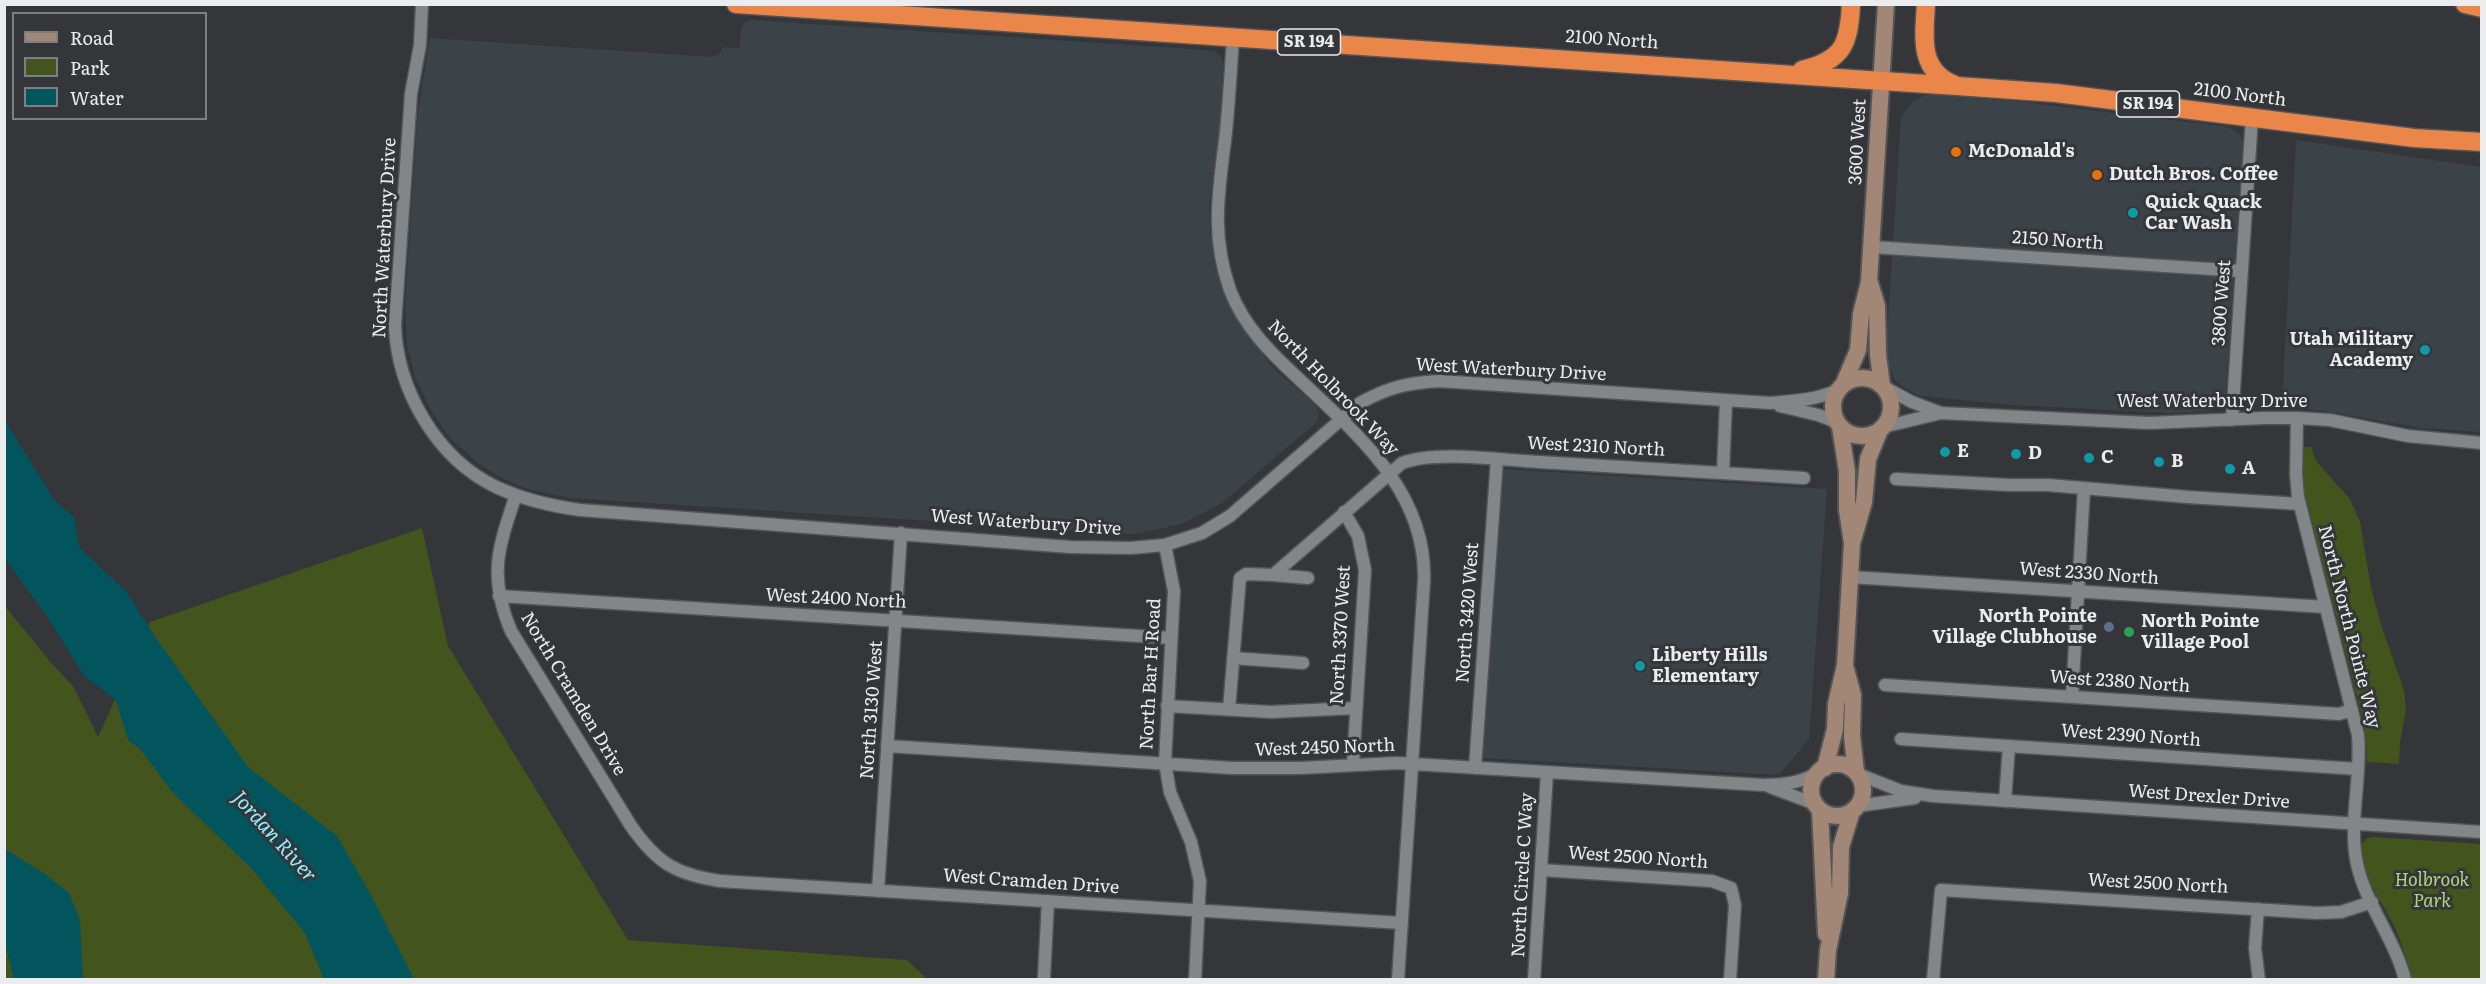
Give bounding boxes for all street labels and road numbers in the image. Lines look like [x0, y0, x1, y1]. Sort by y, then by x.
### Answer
street label: 2100 North [1565, 26, 1659, 54]
road number: SR 194 [1278, 29, 1340, 55]
street label: 2100 North [2193, 79, 2287, 111]
road number: SR 194 [2116, 91, 2180, 117]
street label: 3600 West [1845, 98, 1871, 186]
street label: North Waterbury Drive [369, 137, 401, 339]
street label: 2150 North [2011, 227, 2105, 255]
street label: 3800 West [2208, 259, 2236, 347]
street label: North Holbrook Way [1263, 316, 1403, 460]
street label: West Waterbury Drive [1415, 354, 1607, 386]
street label: West Waterbury Drive [2117, 391, 2307, 413]
street label: West 2310 North [1526, 433, 1666, 461]
street label: West Waterbury Drive [930, 506, 1122, 540]
street label: North North Pointe Way [2313, 523, 2385, 731]
street label: North 3420 West [1452, 542, 1484, 684]
street label: West 2330 North [2018, 558, 2160, 590]
street label: North 3370 West [1327, 565, 1355, 705]
street label: West 2400 North [765, 585, 907, 613]
street label: North Bar H Road [1136, 598, 1166, 750]
street label: North Cramden Drive [516, 608, 630, 780]
street label: North 3130 West [856, 640, 888, 780]
street label: West 2380 North [2049, 666, 2191, 698]
street label: West 2390 North [2060, 720, 2202, 752]
street label: West 2450 North [1255, 735, 1395, 761]
street label: West Drexler Drive [2127, 781, 2291, 813]
street label: North Circle C Way [1508, 792, 1538, 958]
street label: West 2500 North [1567, 842, 1709, 874]
street label: West Cramden Drive [942, 865, 1120, 899]
street label: West 2500 North [2087, 870, 2229, 898]

